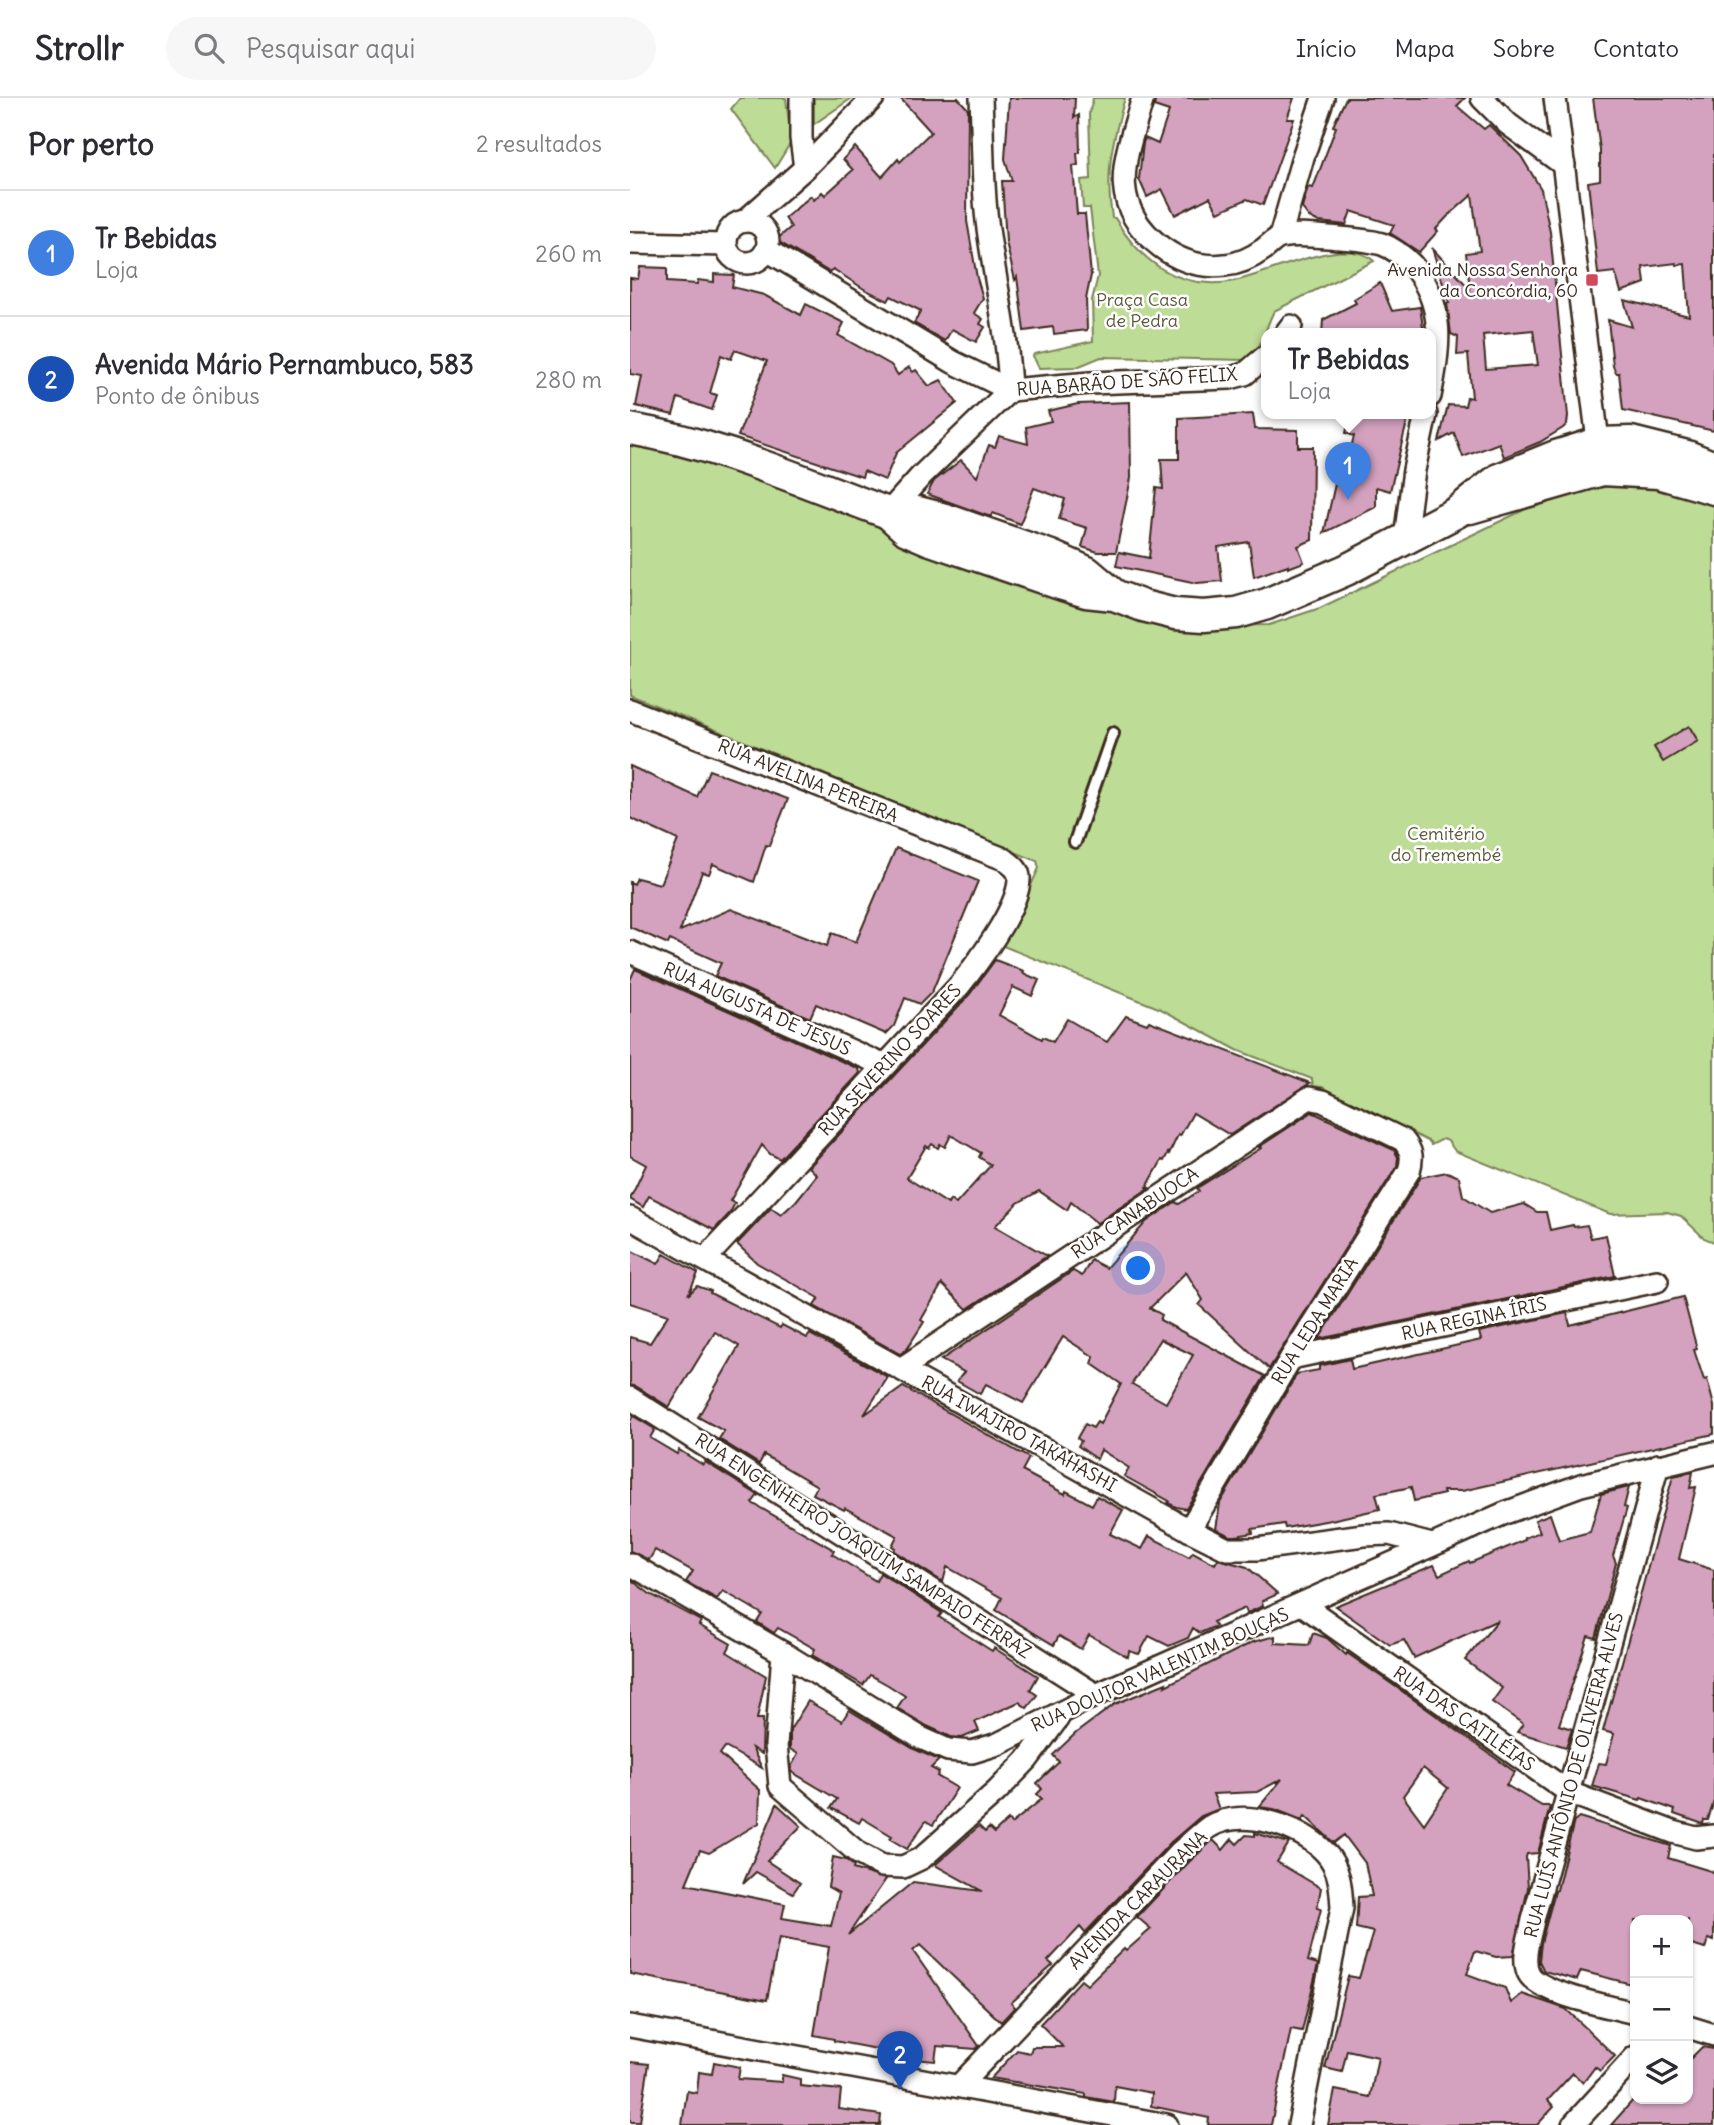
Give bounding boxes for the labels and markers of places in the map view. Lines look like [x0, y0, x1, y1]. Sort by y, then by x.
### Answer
place label: Avenida Nossa Senhora da Concórdia, 60 [1387, 258, 1578, 302]
marker: Avenida Nossa Senhora da Concórdia, 60 [1584, 272, 1600, 288]
pin: 1 [1325, 442, 1371, 500]
pin: 2 [877, 2031, 923, 2089]

